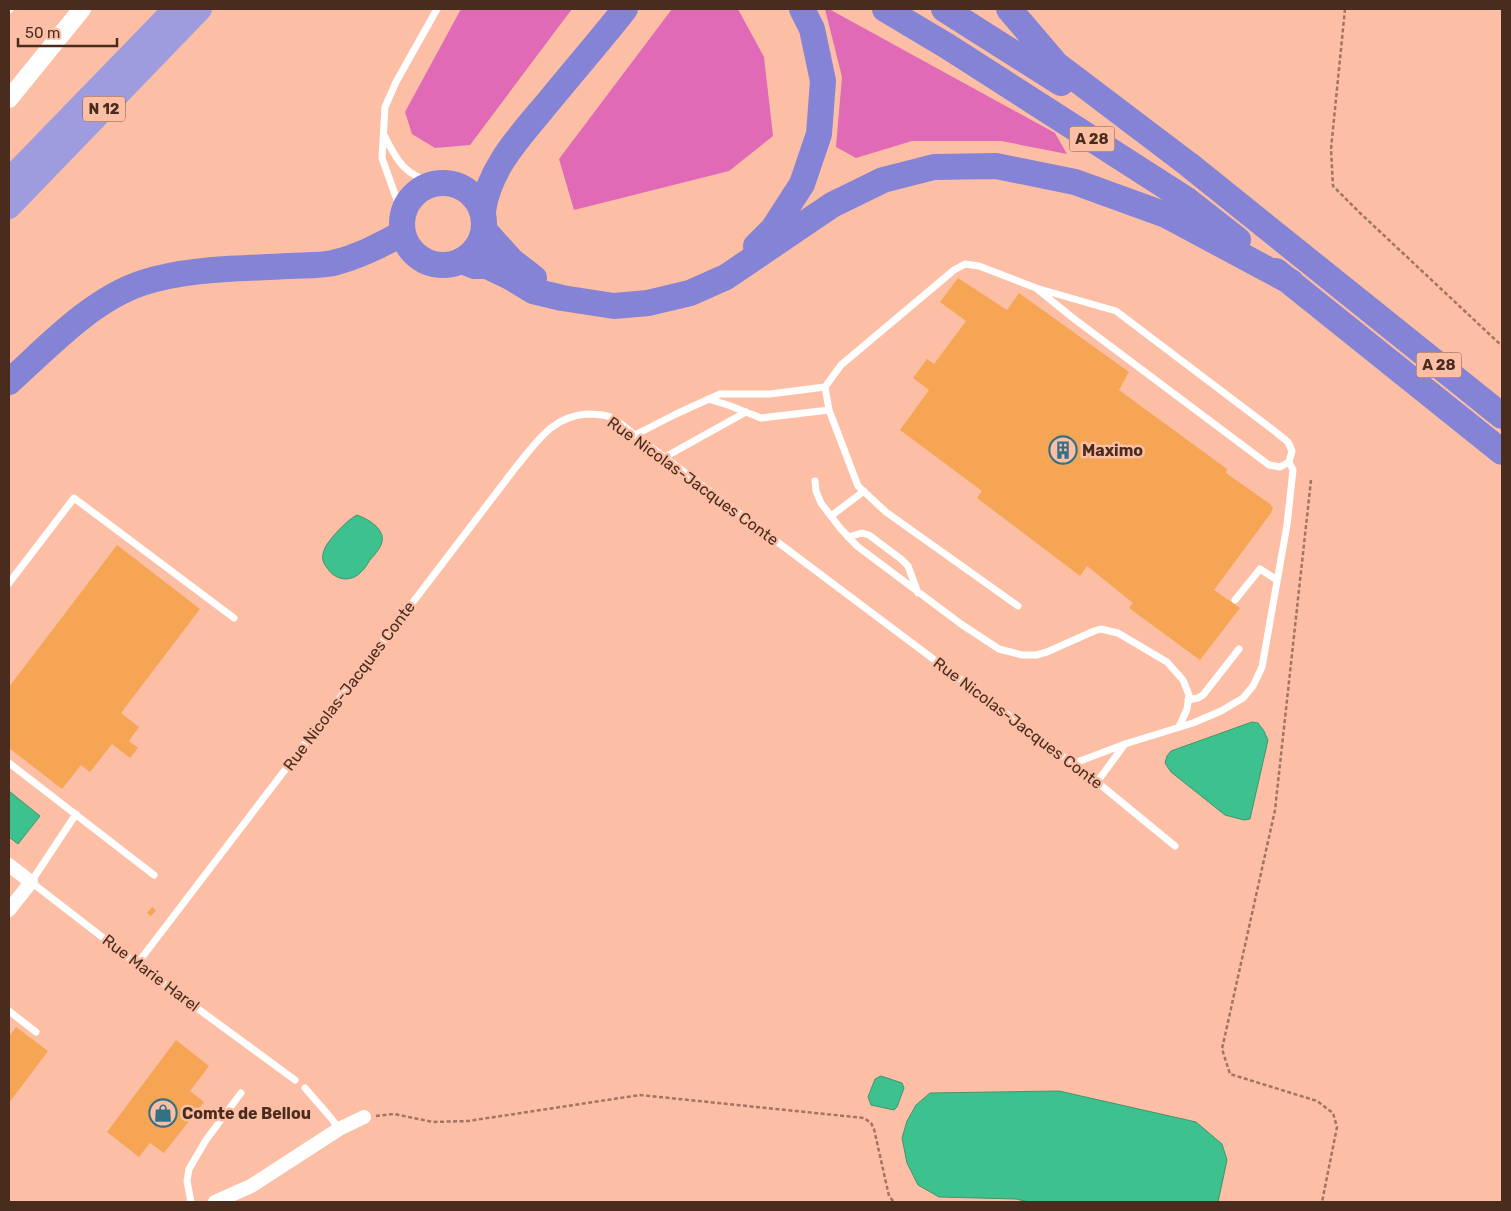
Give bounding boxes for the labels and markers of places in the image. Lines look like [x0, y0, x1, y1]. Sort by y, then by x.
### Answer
building icon: Maximo [1048, 435, 1078, 465]
place label: Maximo [1082, 441, 1143, 460]
shop icon: Comte de Bellou [148, 1098, 178, 1128]
place label: Comte de Bellou [182, 1104, 311, 1123]

